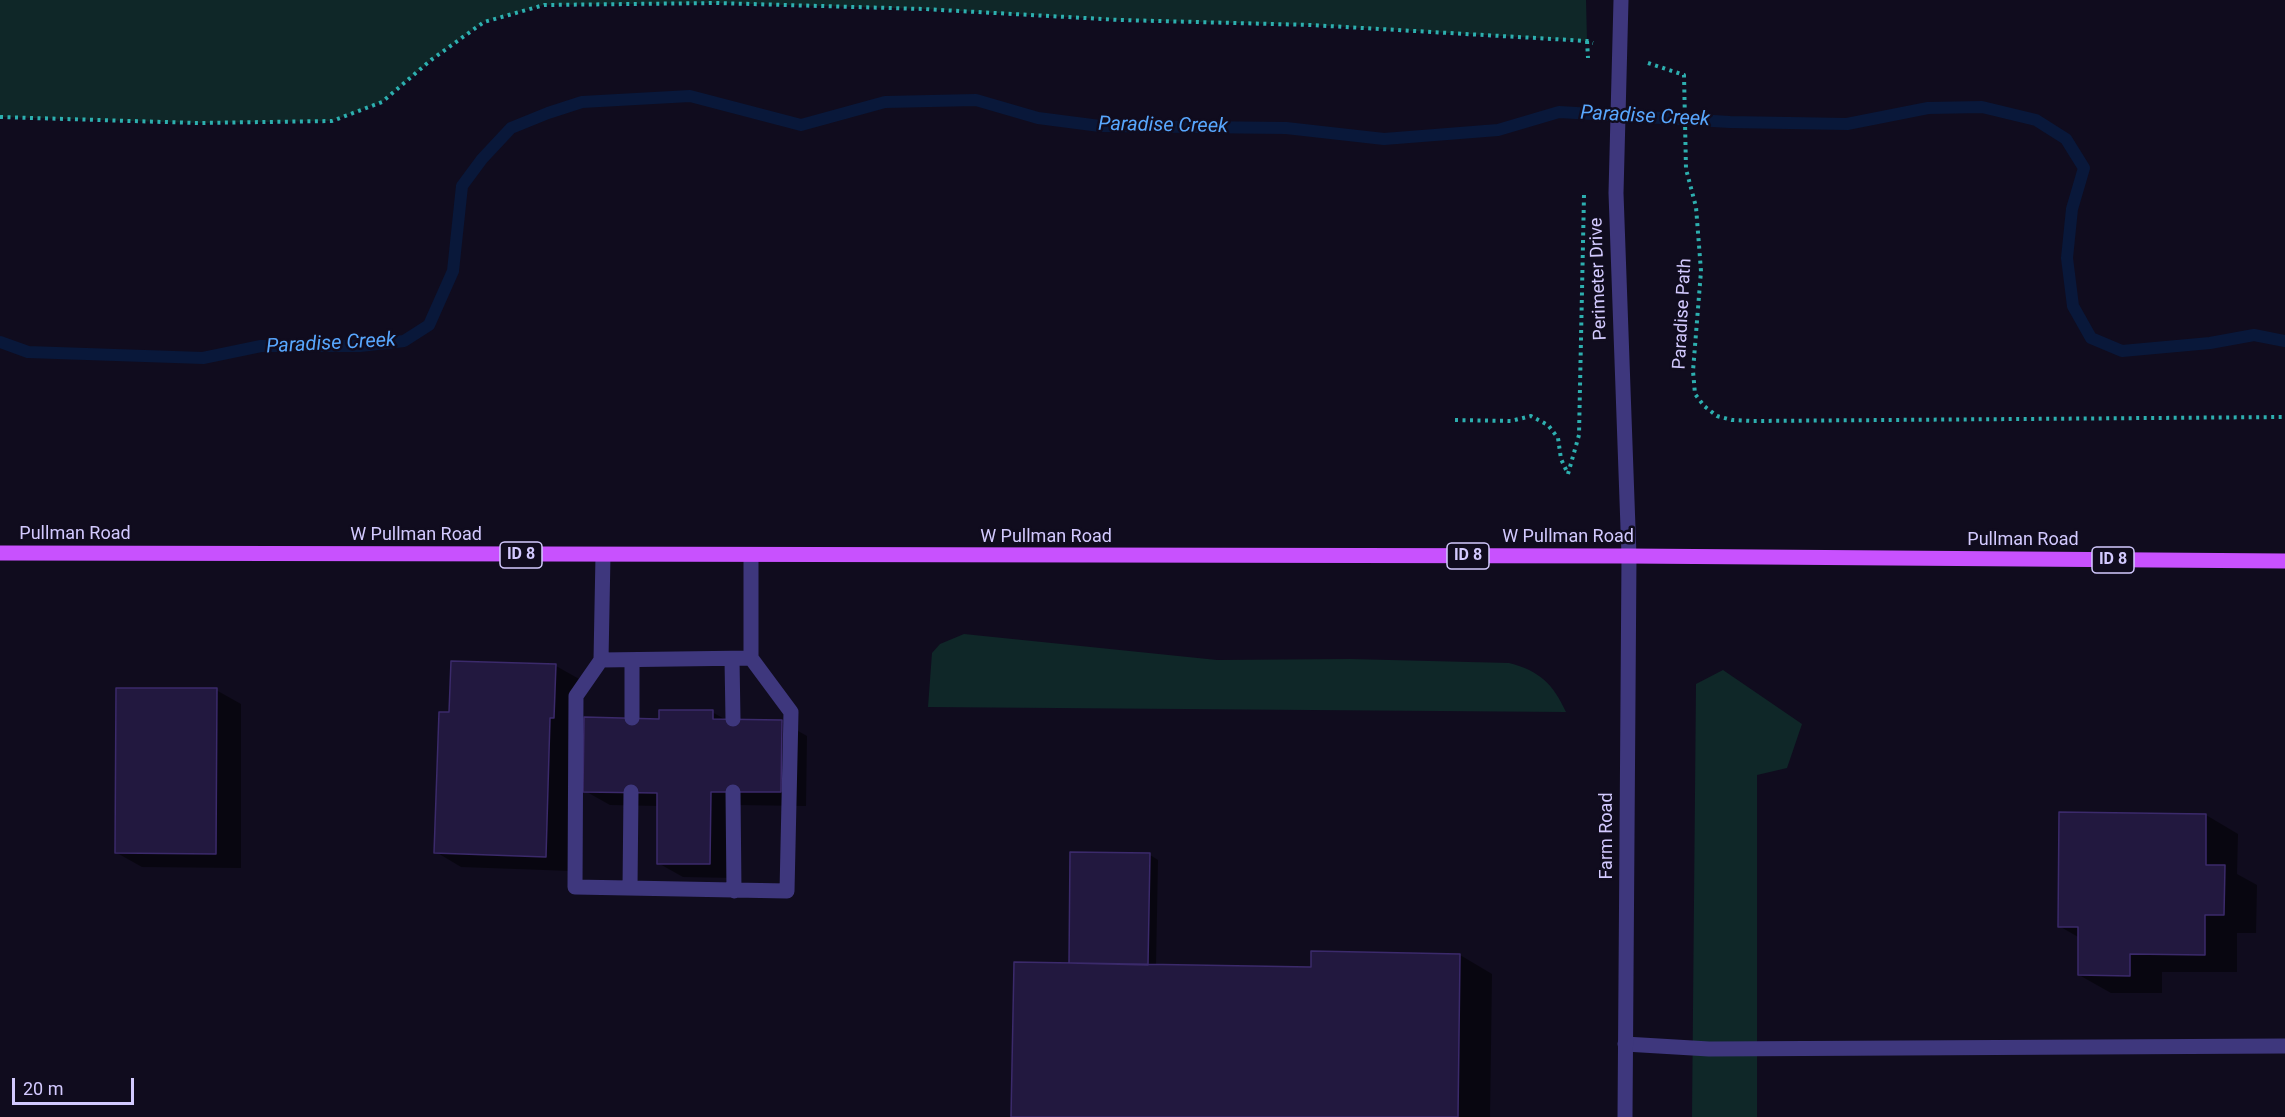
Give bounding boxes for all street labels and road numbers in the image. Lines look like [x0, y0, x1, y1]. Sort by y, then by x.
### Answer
street label: Perimeter Drive [1586, 217, 1612, 341]
street label: Paradise Path [1669, 258, 1697, 370]
street label: Pullman Road [19, 523, 131, 545]
street label: W Pullman Road [350, 524, 482, 546]
street label: W Pullman Road [980, 526, 1112, 548]
street label: W Pullman Road [1502, 526, 1634, 548]
street label: Pullman Road [1967, 529, 2079, 551]
road number: ID 8 [500, 542, 542, 568]
road number: ID 8 [1447, 543, 1489, 569]
road number: ID 8 [2092, 547, 2134, 573]
street label: Farm Road [1596, 792, 1618, 880]

